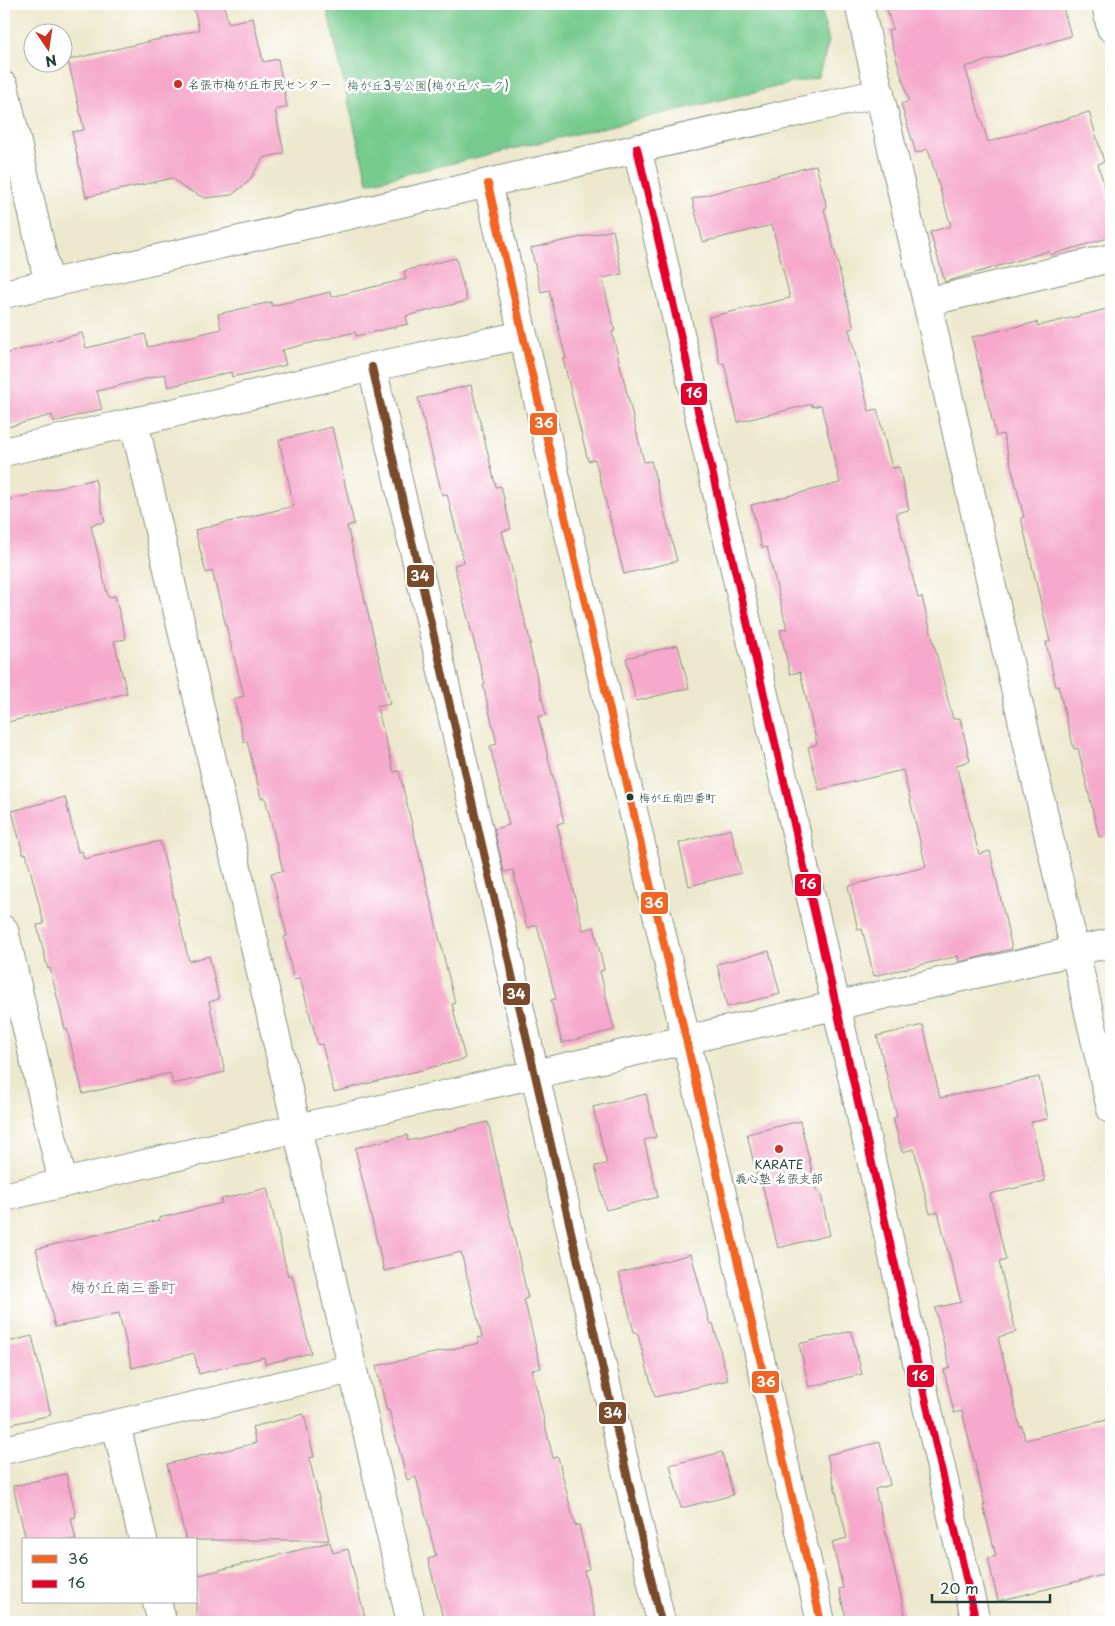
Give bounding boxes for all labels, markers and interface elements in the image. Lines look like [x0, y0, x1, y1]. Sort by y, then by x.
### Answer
north arrow [22, 22, 72, 72]
text: N [43, 50, 59, 73]
place label: 名張市梅が丘市民センター [188, 75, 332, 93]
park label: 梅が丘3号公園(梅が丘パーク) [347, 76, 509, 94]
marker: 名張市梅が丘市民センター [172, 78, 184, 90]
line badge: 16 [680, 382, 708, 406]
text: 16 [686, 382, 702, 403]
line badge: 36 [529, 412, 558, 436]
text: 36 [534, 412, 554, 433]
line badge: 34 [406, 564, 435, 588]
text: 34 [411, 565, 430, 586]
place label: 梅が丘南四番町 [639, 789, 716, 806]
marker: 梅が丘南四番町 [625, 792, 635, 802]
line badge: 16 [794, 873, 822, 897]
text: 16 [800, 873, 816, 894]
line badge: 36 [640, 891, 669, 915]
text: 36 [644, 892, 664, 913]
line badge: 34 [502, 982, 531, 1006]
text: 34 [507, 983, 526, 1004]
marker: KARATE 義心塾 名張支部 [773, 1143, 785, 1155]
place label: KARATE 義心塾 名張支部 [735, 1155, 823, 1187]
district label: 梅が丘南三番町 [70, 1275, 176, 1298]
line badge: 16 [906, 1364, 935, 1388]
text: 16 [912, 1365, 928, 1386]
line badge: 36 [751, 1370, 780, 1394]
text: 36 [756, 1371, 776, 1392]
line badge: 34 [598, 1401, 627, 1425]
text: 34 [604, 1402, 623, 1423]
legend [22, 1538, 198, 1604]
text: 36 [68, 1546, 88, 1569]
text: 16 [68, 1570, 85, 1593]
scale bar [932, 1571, 1050, 1603]
text: 20 m [940, 1576, 979, 1599]

